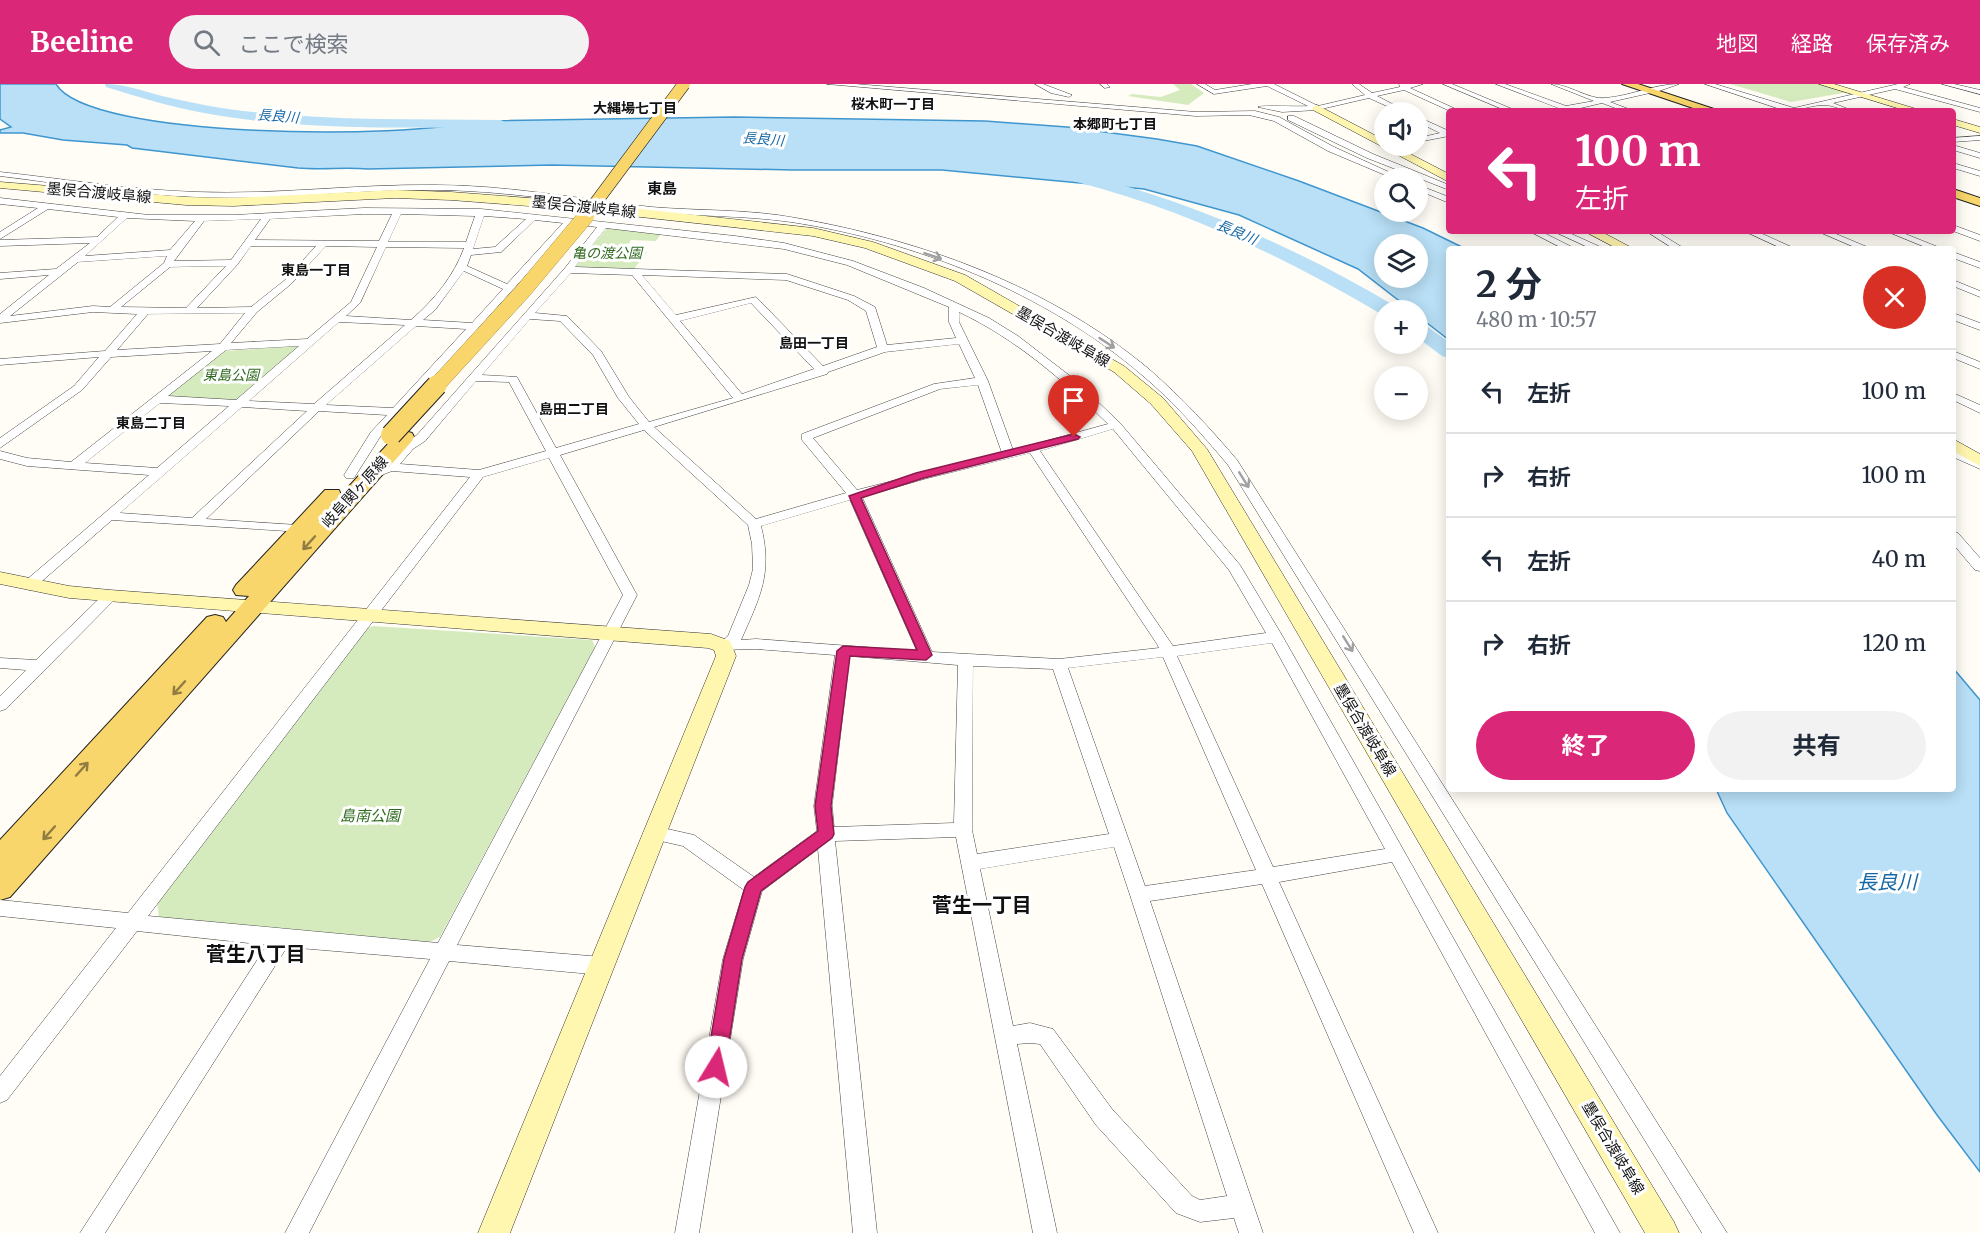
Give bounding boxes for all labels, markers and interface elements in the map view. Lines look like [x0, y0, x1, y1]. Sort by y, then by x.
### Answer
search box [169, 15, 589, 69]
text: Beeline [30, 24, 133, 60]
icon: search [190, 26, 223, 59]
text: ここで検索 [238, 30, 348, 58]
text: 地図 [1716, 30, 1758, 57]
text: 経路 [1791, 30, 1833, 57]
text: 保存済み [1866, 30, 1950, 57]
district label: 桜木町一丁目 [851, 95, 935, 113]
district label: 大縄場七丁目 [593, 99, 677, 117]
map controls [1374, 102, 1428, 420]
button: sound [1374, 102, 1428, 156]
water label: 長良川 [256, 105, 302, 127]
district label: 本郷町七丁目 [1073, 115, 1157, 133]
text: 100 m [1575, 125, 1701, 177]
water label: 長良川 [741, 128, 787, 150]
icon: left [1476, 132, 1554, 210]
button: search [1374, 168, 1428, 222]
street label: 墨俣合渡岐阜線 [46, 178, 152, 207]
district label: 東島 [647, 179, 677, 198]
text: 左折 [1575, 181, 1629, 215]
street label: 墨俣合渡岐阜線 [531, 192, 637, 221]
water label: 長良川 [1214, 216, 1262, 249]
button: layers [1374, 234, 1428, 288]
park label: 亀の渡公園 [572, 244, 644, 262]
one-way arrow [923, 251, 942, 262]
district label: 東島一丁目 [281, 261, 351, 279]
text: 2 分 [1476, 262, 1542, 307]
button: close [1863, 266, 1926, 329]
button: + [1374, 300, 1428, 354]
street label: 墨俣合渡岐阜線 [1013, 302, 1113, 371]
text: 480 m · 10:57 [1476, 307, 1597, 332]
district label: 島田一丁目 [779, 334, 849, 352]
one-way arrow [1098, 337, 1115, 349]
park label: 東島公園 [203, 366, 261, 384]
button: − [1374, 366, 1428, 420]
pin [1048, 375, 1099, 437]
icon: left [1476, 375, 1509, 408]
text: 100 m [1861, 377, 1926, 405]
text: 左折 [1527, 379, 1571, 407]
icon: arrive [1057, 384, 1090, 417]
district label: 島田二丁目 [539, 400, 609, 418]
district label: 東島二丁目 [116, 414, 186, 432]
street label: 岐阜関ヶ原線 [317, 452, 392, 531]
icon: right [1476, 459, 1509, 492]
text: 100 m [1861, 461, 1926, 489]
text: 右折 [1527, 463, 1571, 491]
one-way arrow [1237, 471, 1250, 488]
one-way arrow [302, 535, 316, 550]
icon: left [1476, 543, 1509, 576]
text: 40 m [1871, 545, 1926, 573]
text: 左折 [1527, 547, 1571, 575]
icon: right [1476, 627, 1509, 660]
text: 120 m [1862, 629, 1926, 657]
text: 右折 [1527, 631, 1571, 659]
one-way arrow [1342, 635, 1354, 652]
one-way arrow [172, 680, 186, 695]
street label: 墨俣合渡岐阜線 [1330, 680, 1401, 780]
button: 終了 [1476, 711, 1695, 780]
button: 共有 [1707, 711, 1926, 780]
one-way arrow [75, 762, 89, 777]
park label: 島南公園 [340, 806, 402, 825]
one-way arrow [42, 825, 56, 840]
water label: 長良川 [1857, 869, 1919, 894]
district label: 菅生一丁目 [932, 892, 1032, 917]
district label: 菅生八丁目 [206, 941, 306, 966]
position arrow [684, 1035, 748, 1099]
street label: 墨俣合渡岐阜線 [1578, 1098, 1649, 1198]

